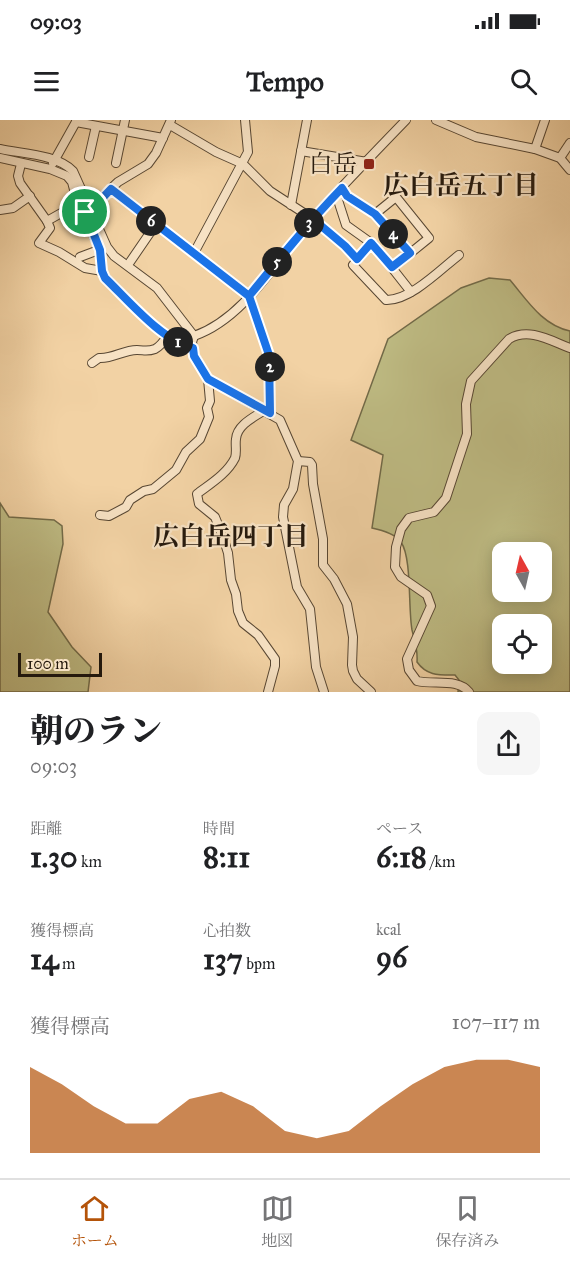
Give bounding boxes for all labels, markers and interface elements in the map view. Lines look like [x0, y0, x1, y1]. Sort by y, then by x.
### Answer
text: 09:03 [30, 8, 82, 35]
icon: menu [30, 65, 63, 98]
text: Tempo [246, 65, 324, 98]
icon: search [507, 65, 540, 98]
place label: 白岳 [309, 149, 357, 179]
marker: 白岳 [362, 157, 376, 171]
district label: 広白岳五丁目 [383, 169, 539, 201]
pin [59, 186, 110, 237]
icon: arrive [68, 195, 101, 228]
pin: 6 [136, 206, 166, 236]
pin: 3 [294, 208, 324, 238]
text: 6 [147, 211, 155, 230]
text: 3 [306, 213, 312, 232]
pin: 4 [378, 219, 408, 249]
text: 4 [389, 224, 397, 243]
pin: 5 [262, 247, 292, 277]
text: 5 [273, 252, 281, 271]
pin: 1 [163, 327, 193, 357]
text: 1 [175, 332, 181, 351]
pin: 2 [255, 352, 285, 382]
text: 2 [266, 357, 274, 376]
district label: 広白岳四丁目 [153, 520, 309, 552]
north arrow [492, 542, 552, 602]
map controls [492, 542, 552, 674]
button: locate [492, 614, 552, 674]
scale bar [18, 650, 102, 678]
text: 100 m [27, 654, 69, 673]
text: 朝のラン [30, 711, 162, 751]
button: share [477, 712, 540, 775]
text: 09:03 [30, 754, 77, 778]
text: 距離 [30, 819, 62, 838]
text: 時間 [203, 819, 235, 838]
text: ペース [376, 819, 423, 838]
text: 1.30 [30, 839, 78, 875]
text: 8:11 [203, 839, 250, 875]
text: 6:18 [376, 839, 427, 875]
text: km [78, 852, 102, 871]
text: /km [427, 852, 455, 871]
text: kcal [376, 920, 401, 939]
text: 獲得標高 [30, 921, 94, 940]
text: 心拍数 [203, 921, 251, 940]
text: 96 [376, 939, 408, 975]
text: 14 [30, 941, 59, 977]
text: 137 [203, 941, 243, 977]
text: m [59, 954, 75, 973]
text: bpm [243, 954, 275, 973]
text: 107–117 m [452, 1010, 540, 1034]
text: 獲得標高 [30, 1014, 110, 1038]
tab: ホーム [71, 1192, 119, 1251]
tab: 地図 [261, 1192, 294, 1251]
tab: 保存済み [435, 1192, 499, 1251]

